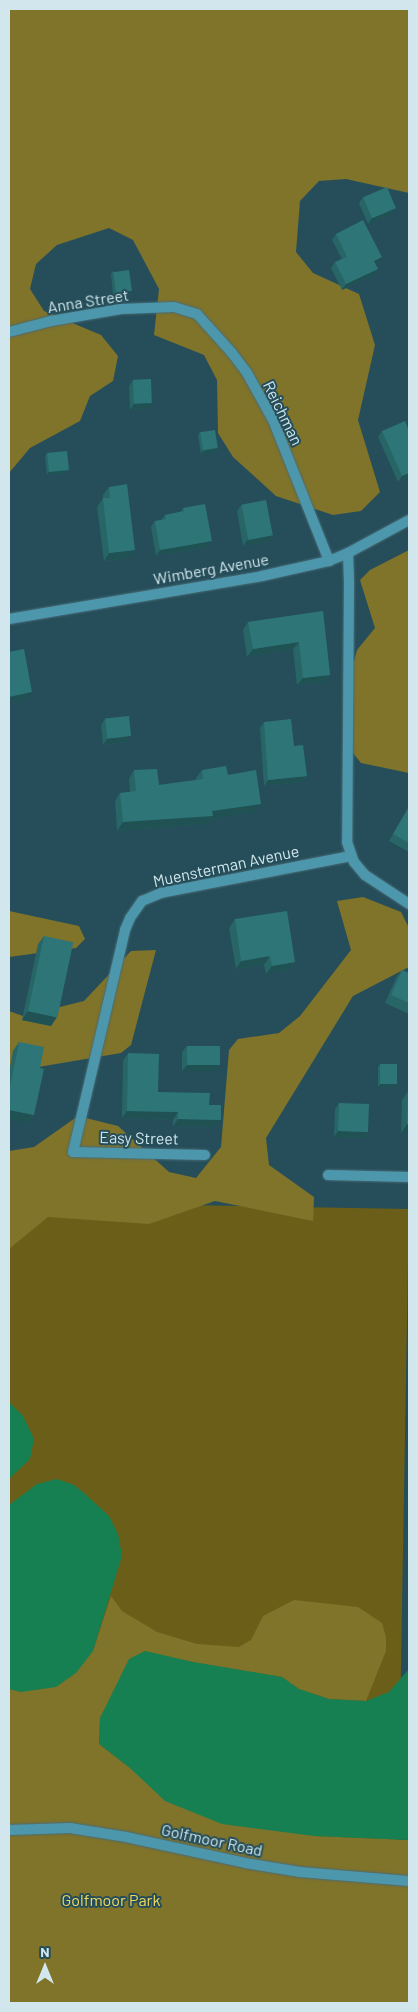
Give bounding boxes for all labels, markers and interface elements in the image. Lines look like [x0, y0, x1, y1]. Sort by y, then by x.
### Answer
street label: Anna Street [46, 285, 130, 317]
street label: Reichman [259, 378, 307, 448]
street label: Wimberg Avenue [152, 549, 270, 589]
street label: Muensterman Avenue [151, 841, 301, 891]
street label: Easy Street [99, 1128, 179, 1148]
street label: Golfmoor Road [160, 1820, 264, 1860]
park label: Golfmoor Park [62, 1890, 160, 1910]
north arrow [20, 1942, 70, 1992]
text: N [40, 1943, 50, 1960]

